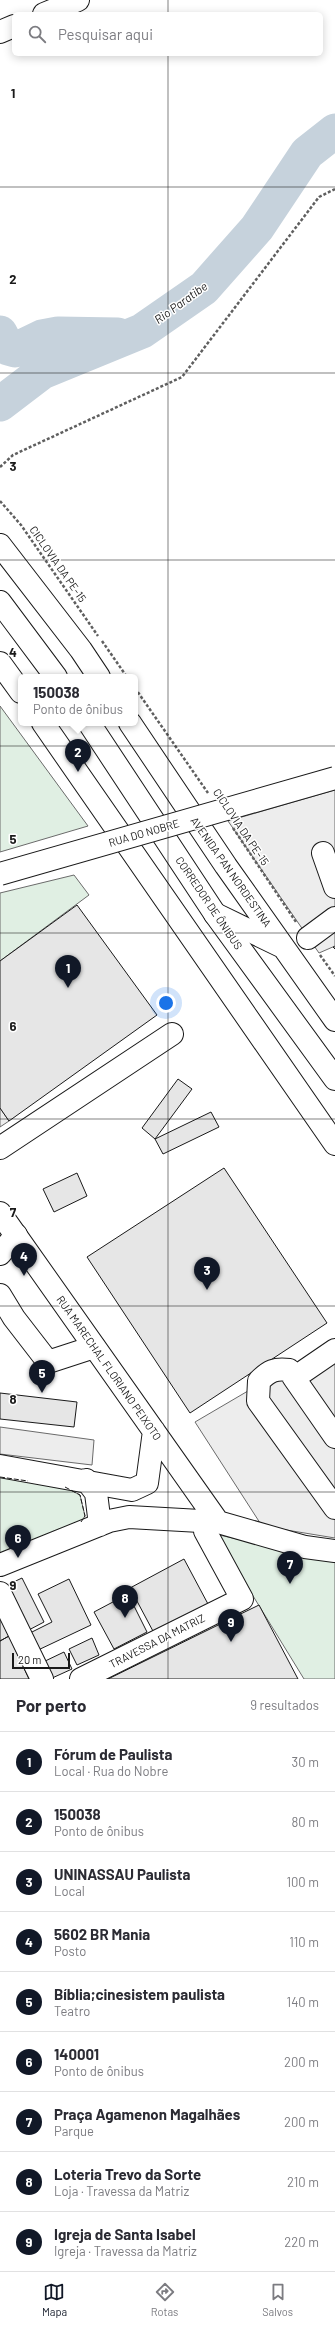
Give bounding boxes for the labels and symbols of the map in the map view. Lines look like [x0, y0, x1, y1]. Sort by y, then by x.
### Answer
text: 1 [11, 85, 15, 101]
text: 2 [9, 271, 17, 287]
water label: Rio Paratibe [151, 278, 210, 326]
text: 3 [9, 458, 17, 474]
street label: CICLOVIA DA PE-15 [27, 523, 90, 605]
text: 4 [9, 644, 17, 660]
pin: 2 [65, 739, 91, 772]
street label: CICLOVIA DA PE-15 [211, 786, 272, 868]
street label: AVENIDA PAN NORDESTINA [188, 814, 275, 929]
street label: RUA DO NOBRE [107, 816, 181, 849]
text: 5 [9, 831, 17, 847]
street label: CORREDOR DE ÔNIBUS [173, 854, 245, 952]
pin: 1 [55, 955, 81, 988]
your location [156, 993, 176, 1013]
text: 6 [10, 1018, 17, 1034]
text: 7 [10, 1204, 17, 1220]
pin: 4 [11, 1243, 37, 1276]
pin: 3 [194, 1257, 220, 1290]
street label: RUA MARECHAL FLORIANO PEIXOTO [54, 1293, 165, 1443]
pin: 5 [29, 1360, 55, 1393]
text: 8 [9, 1391, 17, 1407]
pin: 6 [5, 1525, 31, 1558]
pin: 7 [277, 1551, 303, 1584]
text: 9 [10, 1577, 17, 1593]
pin: 8 [112, 1585, 138, 1618]
pin: 9 [218, 1609, 244, 1642]
street label: TRAVESSA DA MATRIZ [107, 1611, 207, 1670]
scale bar [12, 1651, 70, 1670]

